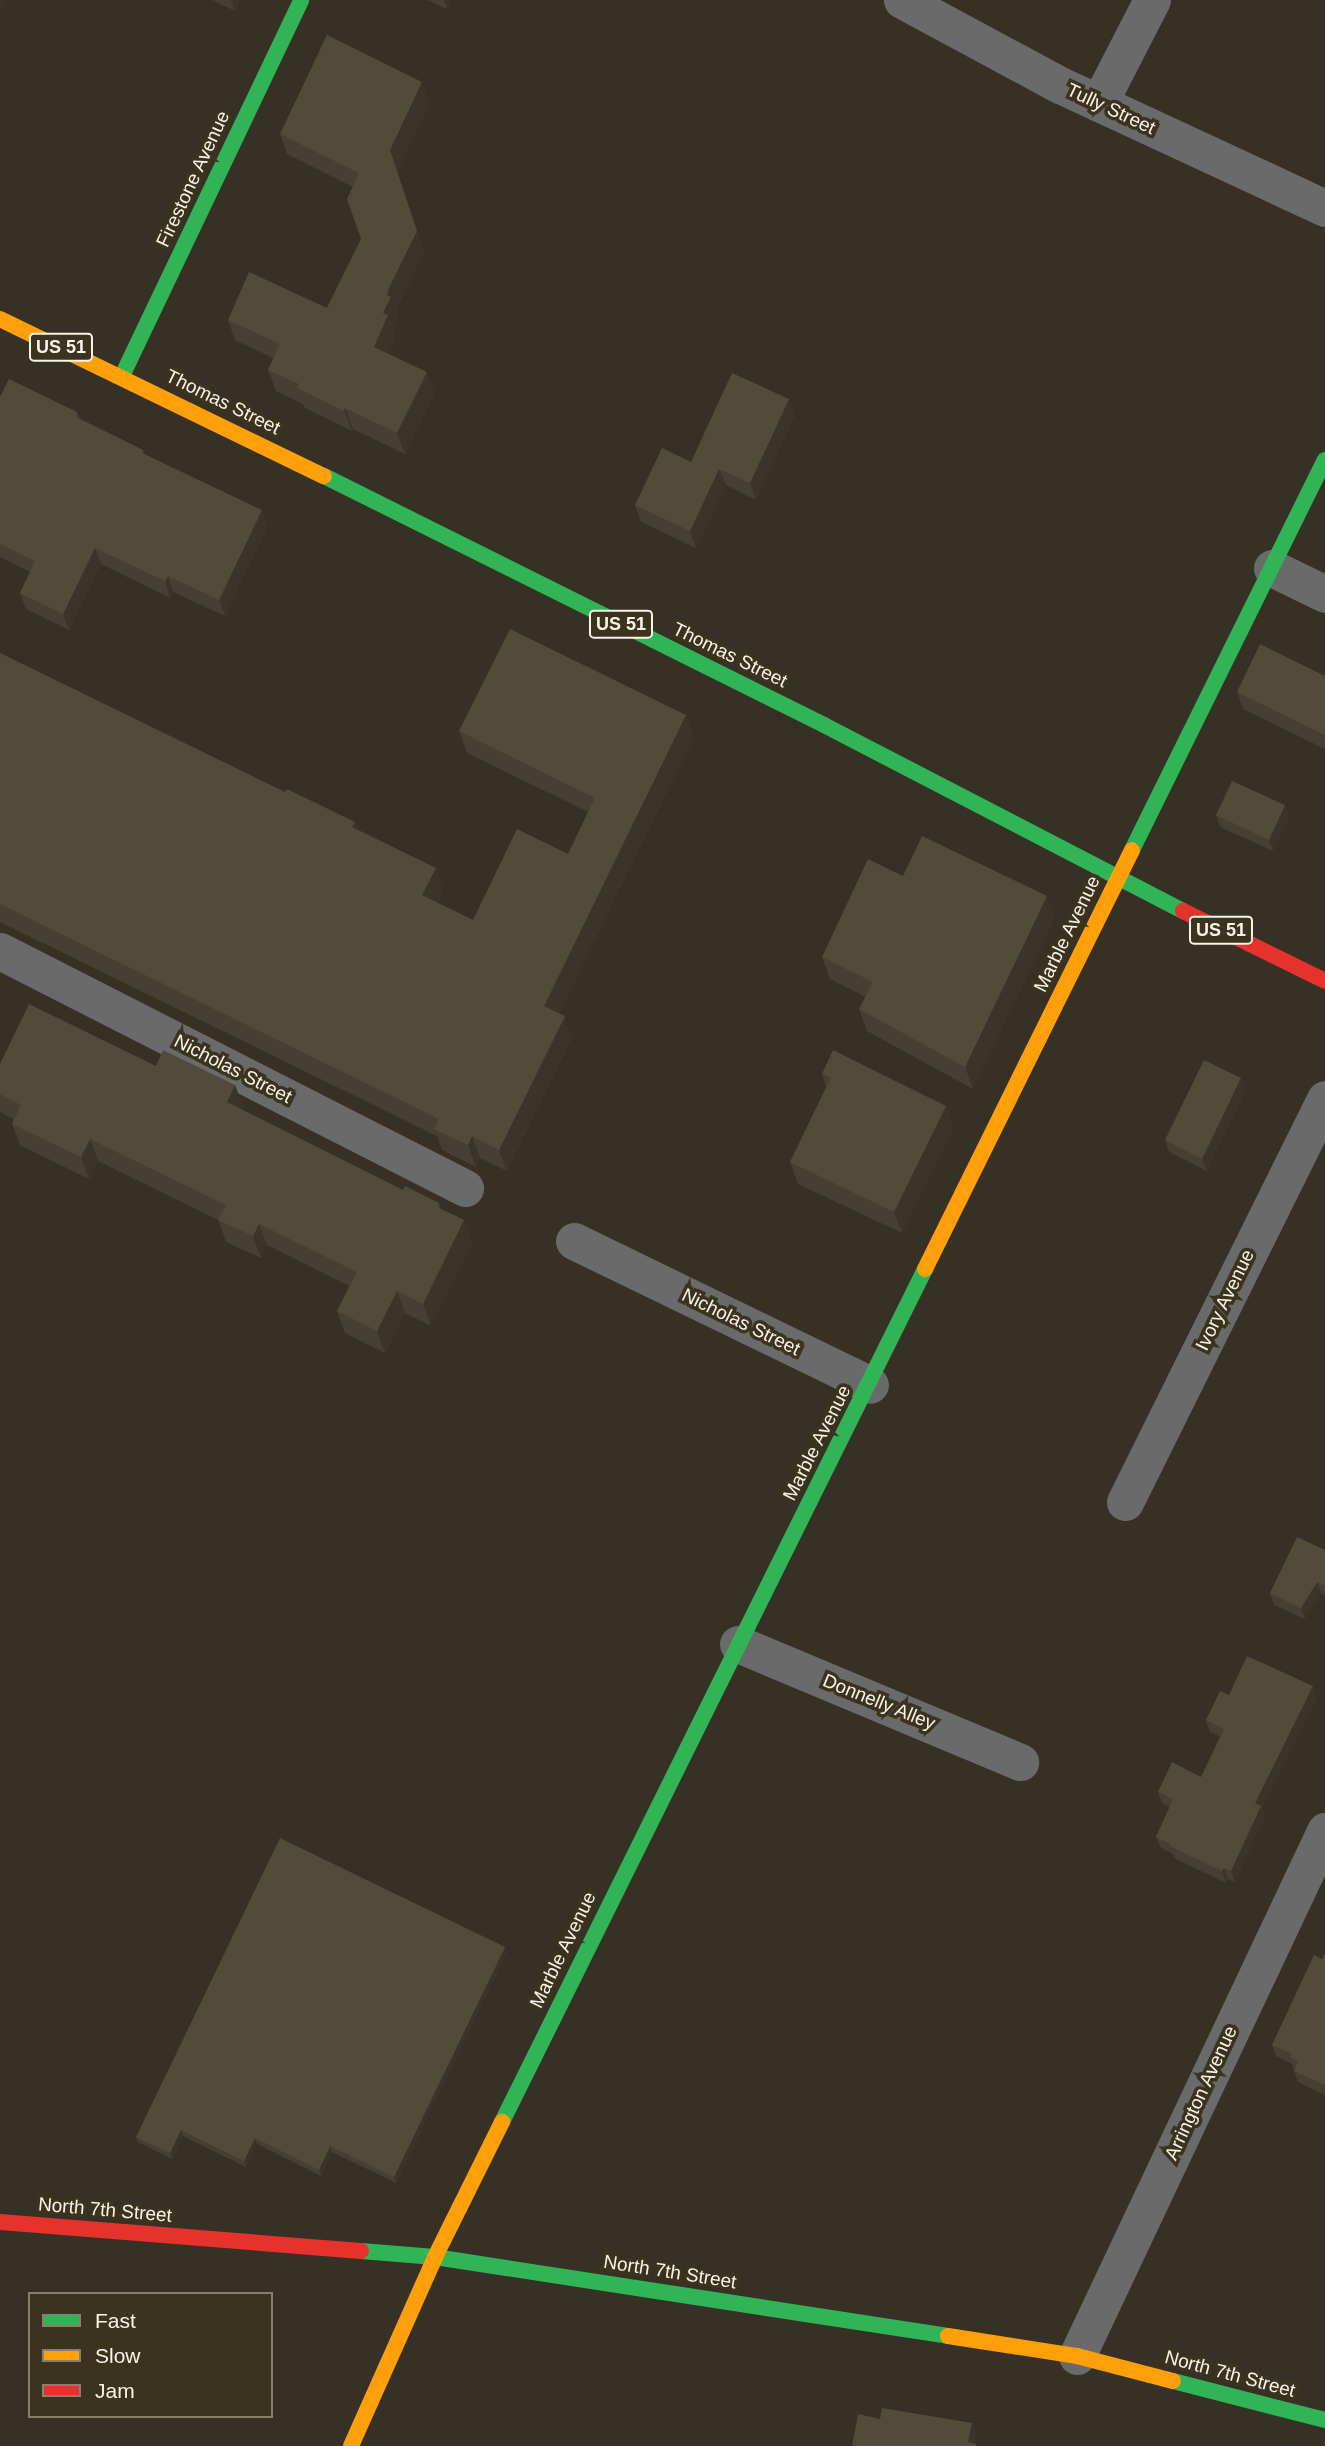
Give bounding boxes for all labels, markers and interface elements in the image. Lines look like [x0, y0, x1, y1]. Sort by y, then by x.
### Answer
street label: Tully Street [1063, 79, 1159, 139]
street label: Firestone Avenue [151, 107, 235, 251]
road number: US 51 [28, 332, 94, 362]
street label: Thomas Street [162, 364, 284, 440]
road number: US 51 [588, 610, 654, 638]
street label: Thomas Street [669, 617, 791, 693]
street label: Marble Avenue [1029, 872, 1105, 996]
road number: US 51 [1188, 916, 1254, 945]
street label: Nicholas Street [170, 1030, 296, 1108]
street label: Ivory Avenue [1191, 1245, 1259, 1355]
street label: Nicholas Street [678, 1284, 804, 1360]
street label: Marble Avenue [778, 1381, 856, 1505]
street label: Donnelly Alley [819, 1669, 939, 1735]
street label: Marble Avenue [525, 1888, 601, 2012]
street label: Arrington Avenue [1160, 2022, 1242, 2164]
street label: North 7th Street [37, 2193, 173, 2227]
street label: North 7th Street [602, 2250, 738, 2294]
legend [28, 2292, 273, 2418]
text: Fast [95, 2309, 136, 2332]
text: Slow [95, 2344, 141, 2367]
street label: North 7th Street [1162, 2346, 1298, 2402]
text: Jam [95, 2379, 135, 2402]

